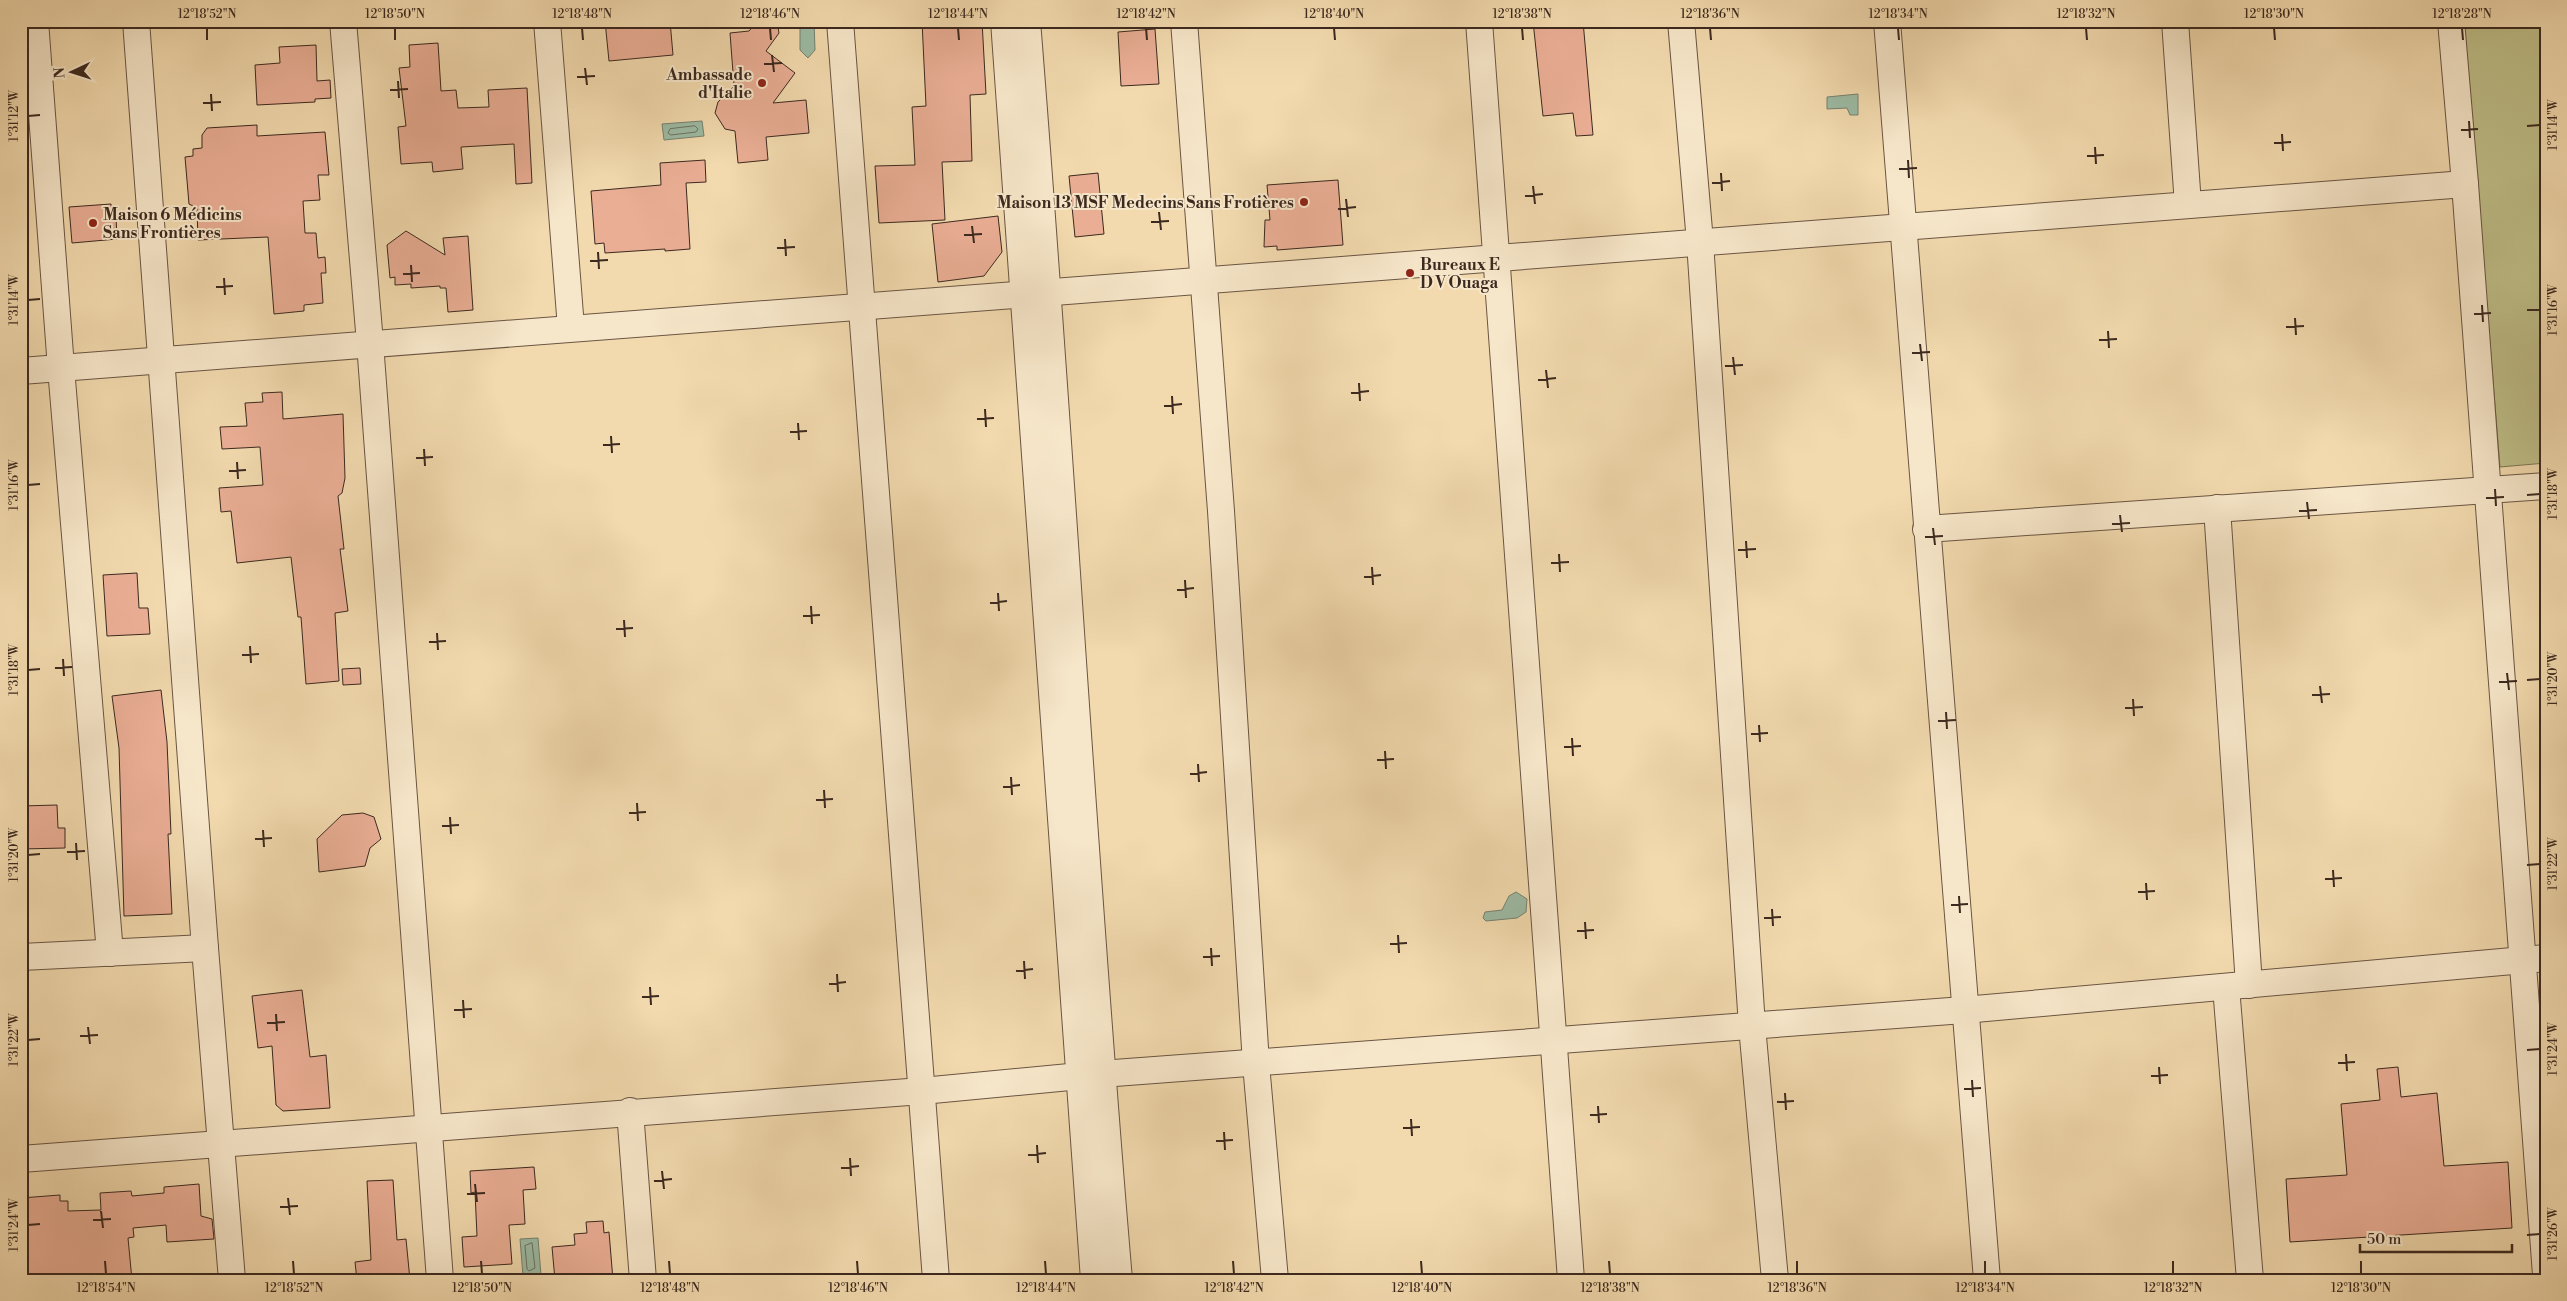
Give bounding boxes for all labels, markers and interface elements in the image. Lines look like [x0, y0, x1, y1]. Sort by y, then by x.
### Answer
text: 12°18'52"N [178, 7, 236, 22]
text: 12°18'50"N [365, 7, 425, 22]
text: 12°18'48"N [552, 7, 612, 22]
text: 12°18'46"N [740, 7, 800, 22]
text: 12°18'44"N [928, 7, 988, 22]
text: 12°18'42"N [1116, 7, 1176, 22]
text: 12°18'40"N [1304, 7, 1364, 22]
text: 12°18'38"N [1492, 7, 1552, 22]
text: 12°18'36"N [1680, 7, 1740, 22]
text: 12°18'34"N [1868, 7, 1928, 22]
text: 12°18'32"N [2057, 7, 2115, 22]
text: 12°18'30"N [2244, 7, 2304, 22]
text: 12°18'28"N [2432, 7, 2492, 22]
north arrow [48, 48, 98, 98]
place label: Ambassade d'Italie [665, 65, 752, 103]
text: N [51, 67, 69, 79]
marker: Ambassade d'Italie [756, 77, 768, 89]
text: 1°31'12"W [7, 89, 22, 142]
text: 1°31'14"W [2546, 98, 2561, 151]
place label: Maison 13 MSF Medecins Sans Frotières [997, 193, 1294, 213]
marker: Maison 13 MSF Medecins Sans Frotières [1298, 196, 1310, 208]
place label: Maison 6 Médicins Sans Frontières [103, 205, 242, 243]
marker: Maison 6 Médicins Sans Frontières [87, 217, 99, 229]
place label: Bureaux E D V Ouaga [1420, 255, 1500, 293]
marker: Bureaux E D V Ouaga [1404, 267, 1416, 279]
text: 1°31'14"W [7, 273, 22, 326]
text: 1°31'16"W [2546, 283, 2561, 336]
text: 1°31'16"W [7, 458, 22, 511]
text: 1°31'18"W [2546, 467, 2561, 520]
text: 1°31'18"W [7, 643, 22, 696]
text: 1°31'20"W [2546, 651, 2561, 706]
text: 1°31'20"W [7, 827, 22, 882]
text: 1°31'22"W [2546, 836, 2561, 891]
text: 1°31'22"W [7, 1012, 22, 1067]
text: 1°31'24"W [2546, 1021, 2561, 1076]
text: 1°31'24"W [7, 1197, 22, 1252]
text: 1°31'26"W [2546, 1206, 2561, 1261]
scale bar [2360, 1221, 2512, 1253]
text: 50 m [2367, 1230, 2401, 1249]
text: 12°18'54"N [76, 1281, 136, 1296]
text: 12°18'52"N [265, 1281, 323, 1296]
text: 12°18'50"N [452, 1281, 512, 1296]
text: 12°18'48"N [640, 1281, 700, 1296]
text: 12°18'46"N [828, 1281, 888, 1296]
text: 12°18'44"N [1016, 1281, 1076, 1296]
text: 12°18'42"N [1204, 1281, 1264, 1296]
text: 12°18'40"N [1392, 1281, 1452, 1296]
text: 12°18'38"N [1580, 1281, 1640, 1296]
text: 12°18'36"N [1767, 1281, 1827, 1296]
text: 12°18'34"N [1955, 1281, 2015, 1296]
text: 12°18'32"N [2144, 1281, 2202, 1296]
text: 12°18'30"N [2331, 1281, 2391, 1296]

